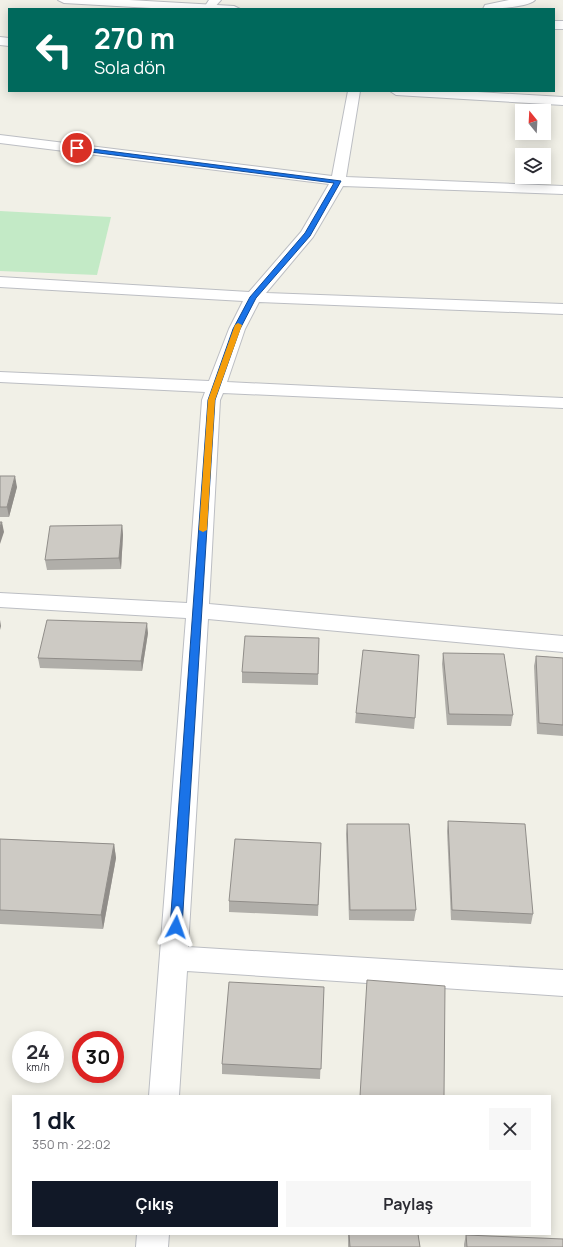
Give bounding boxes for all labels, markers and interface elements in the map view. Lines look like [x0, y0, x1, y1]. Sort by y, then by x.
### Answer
text: 270 m [94, 19, 175, 57]
icon: left [28, 24, 80, 76]
text: Sola dön [94, 55, 166, 79]
north arrow [515, 104, 551, 140]
map controls [515, 104, 551, 184]
pin [60, 131, 94, 165]
icon: arrive [66, 137, 88, 159]
button: layers [515, 148, 551, 184]
position arrow [155, 906, 197, 948]
speed limit sign: 30 [72, 1031, 124, 1083]
text: 24 [26, 1038, 50, 1065]
text: km/h [26, 1060, 50, 1074]
text: 1 dk [32, 1103, 75, 1136]
button: close [489, 1108, 531, 1150]
text: 350 m · 22:02 [32, 1135, 110, 1153]
button: Çıkış [32, 1181, 278, 1227]
button: Paylaş [286, 1181, 531, 1227]

